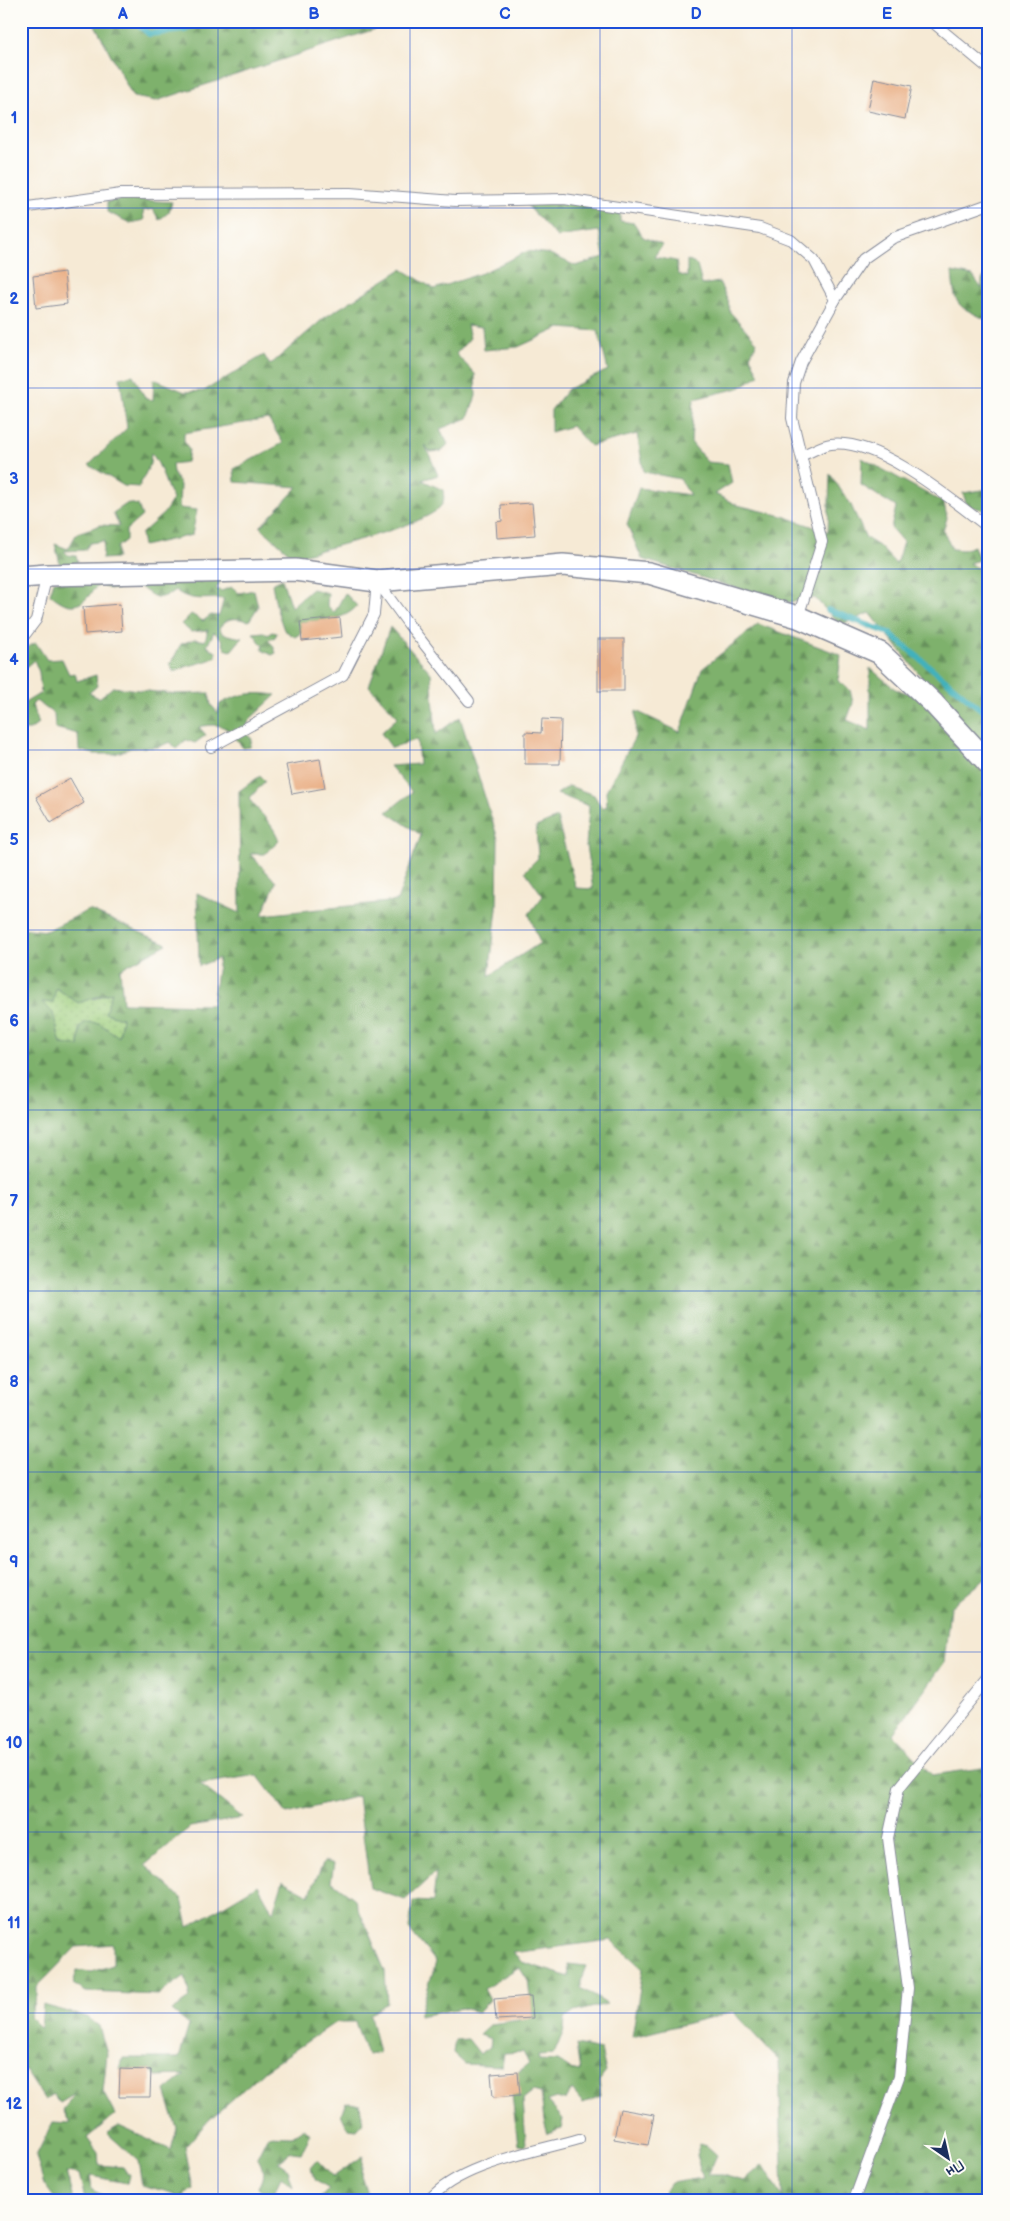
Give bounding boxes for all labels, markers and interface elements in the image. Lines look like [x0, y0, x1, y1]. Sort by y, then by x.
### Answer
text: A [117, 5, 128, 24]
text: B [308, 5, 320, 24]
text: C [499, 5, 511, 24]
text: D [690, 5, 702, 24]
text: E [882, 5, 892, 24]
text: 1 [11, 109, 17, 128]
text: 2 [9, 290, 19, 309]
text: 3 [9, 470, 19, 489]
text: 4 [9, 651, 19, 670]
text: 5 [9, 831, 19, 850]
text: 6 [9, 1012, 19, 1031]
text: 7 [10, 1192, 19, 1211]
text: 8 [9, 1373, 19, 1392]
text: 9 [9, 1553, 19, 1572]
text: 10 [6, 1734, 22, 1753]
text: 11 [7, 1914, 21, 1933]
text: 12 [6, 2095, 23, 2114]
north arrow [922, 2134, 972, 2184]
text: Пн [942, 2156, 967, 2181]

